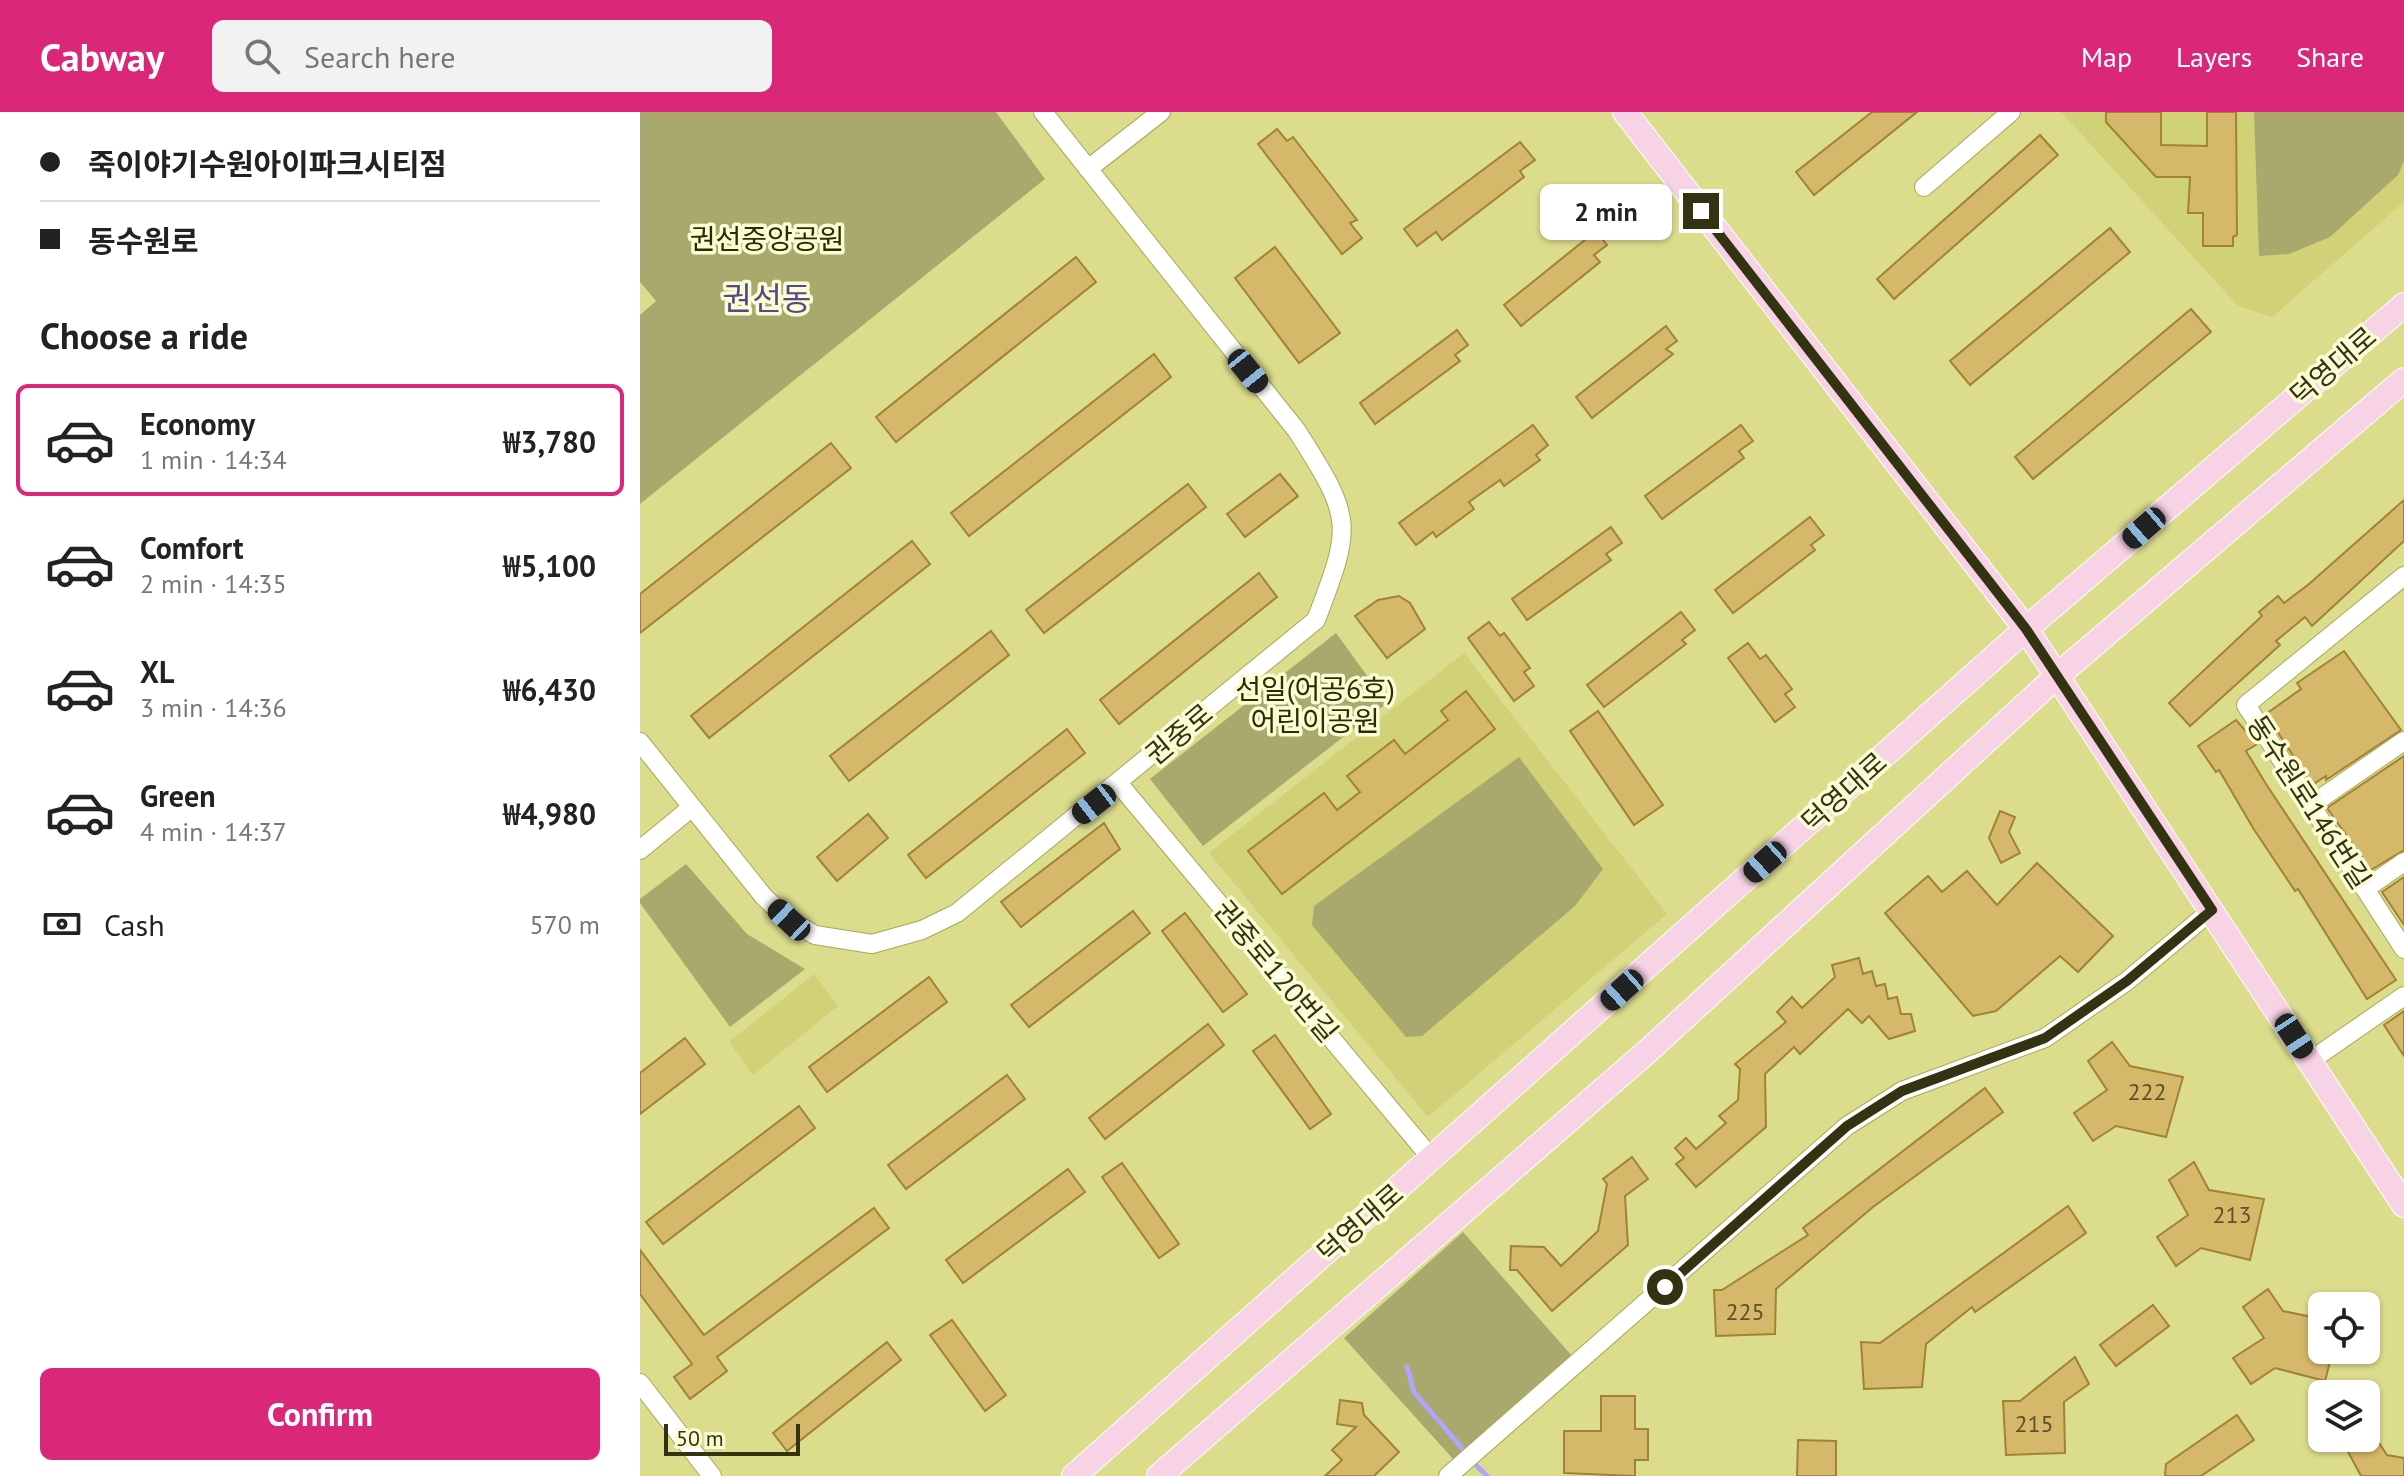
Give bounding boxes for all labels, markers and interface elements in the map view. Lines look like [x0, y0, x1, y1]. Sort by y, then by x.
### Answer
search box [212, 20, 772, 92]
text: Cabway [40, 32, 164, 81]
icon: search [240, 34, 284, 78]
text: Search here [304, 37, 455, 76]
text: Map [2081, 38, 2132, 75]
text: Layers [2176, 38, 2252, 75]
text: Share [2296, 38, 2364, 75]
text: 죽이야기수원아이파크시티점 [88, 144, 447, 183]
callout: 2 min [1541, 183, 1673, 239]
route end [1683, 193, 1719, 229]
text: 2 min [1574, 195, 1638, 228]
park label: 권선중앙공원 [690, 220, 844, 257]
text: 동수원로 [88, 221, 198, 260]
district label: 권선동 [723, 277, 811, 319]
text: Choose a ride [40, 312, 248, 359]
street label: 덕영대로 [2282, 318, 2384, 413]
car [1224, 345, 1272, 397]
icon: car [44, 404, 116, 476]
text: Economy [140, 404, 255, 443]
text: ₩3,780 [503, 422, 596, 461]
text: 1 min · 14:34 [140, 443, 287, 476]
car [2118, 503, 2170, 553]
icon: car [44, 528, 116, 600]
text: Comfort [140, 528, 243, 567]
text: ₩5,100 [503, 546, 596, 585]
text: 2 min · 14:35 [140, 567, 287, 600]
icon: car [44, 652, 116, 724]
text: XL [140, 652, 174, 691]
text: ₩6,430 [503, 670, 596, 709]
park label: 선일(어공6호) 어린이공원 [1235, 670, 1395, 739]
text: 3 min · 14:36 [140, 691, 287, 724]
street label: 권중로 [1137, 695, 1220, 773]
street label: 동수원로146번길 [2239, 708, 2379, 896]
street label: 덕영대로 [1793, 743, 1894, 840]
icon: car [44, 776, 116, 848]
text: Green [140, 776, 215, 815]
car [1068, 780, 1120, 828]
text: ₩4,980 [503, 794, 596, 833]
text: 4 min · 14:37 [140, 815, 287, 848]
car [1739, 837, 1791, 887]
street label: 권중로120번길 [1206, 892, 1347, 1049]
car [763, 895, 815, 945]
icon: cash [40, 902, 84, 946]
text: Cash [104, 905, 165, 944]
text: 570 m [529, 908, 600, 941]
car [1596, 965, 1648, 1015]
car [2271, 1009, 2317, 1063]
house number: 222 [2127, 1076, 2167, 1107]
street label: 덕영대로 [1309, 1175, 1411, 1270]
house number: 213 [2212, 1199, 2252, 1230]
route start [1647, 1269, 1683, 1305]
map controls [2308, 1292, 2380, 1452]
button: locate [2308, 1292, 2380, 1364]
house number: 225 [1725, 1296, 1765, 1327]
button: Confirm [40, 1368, 600, 1460]
button: layers [2308, 1380, 2380, 1452]
house number: 215 [2014, 1408, 2054, 1439]
scale bar [664, 1420, 800, 1456]
text: 50 m [676, 1424, 724, 1452]

